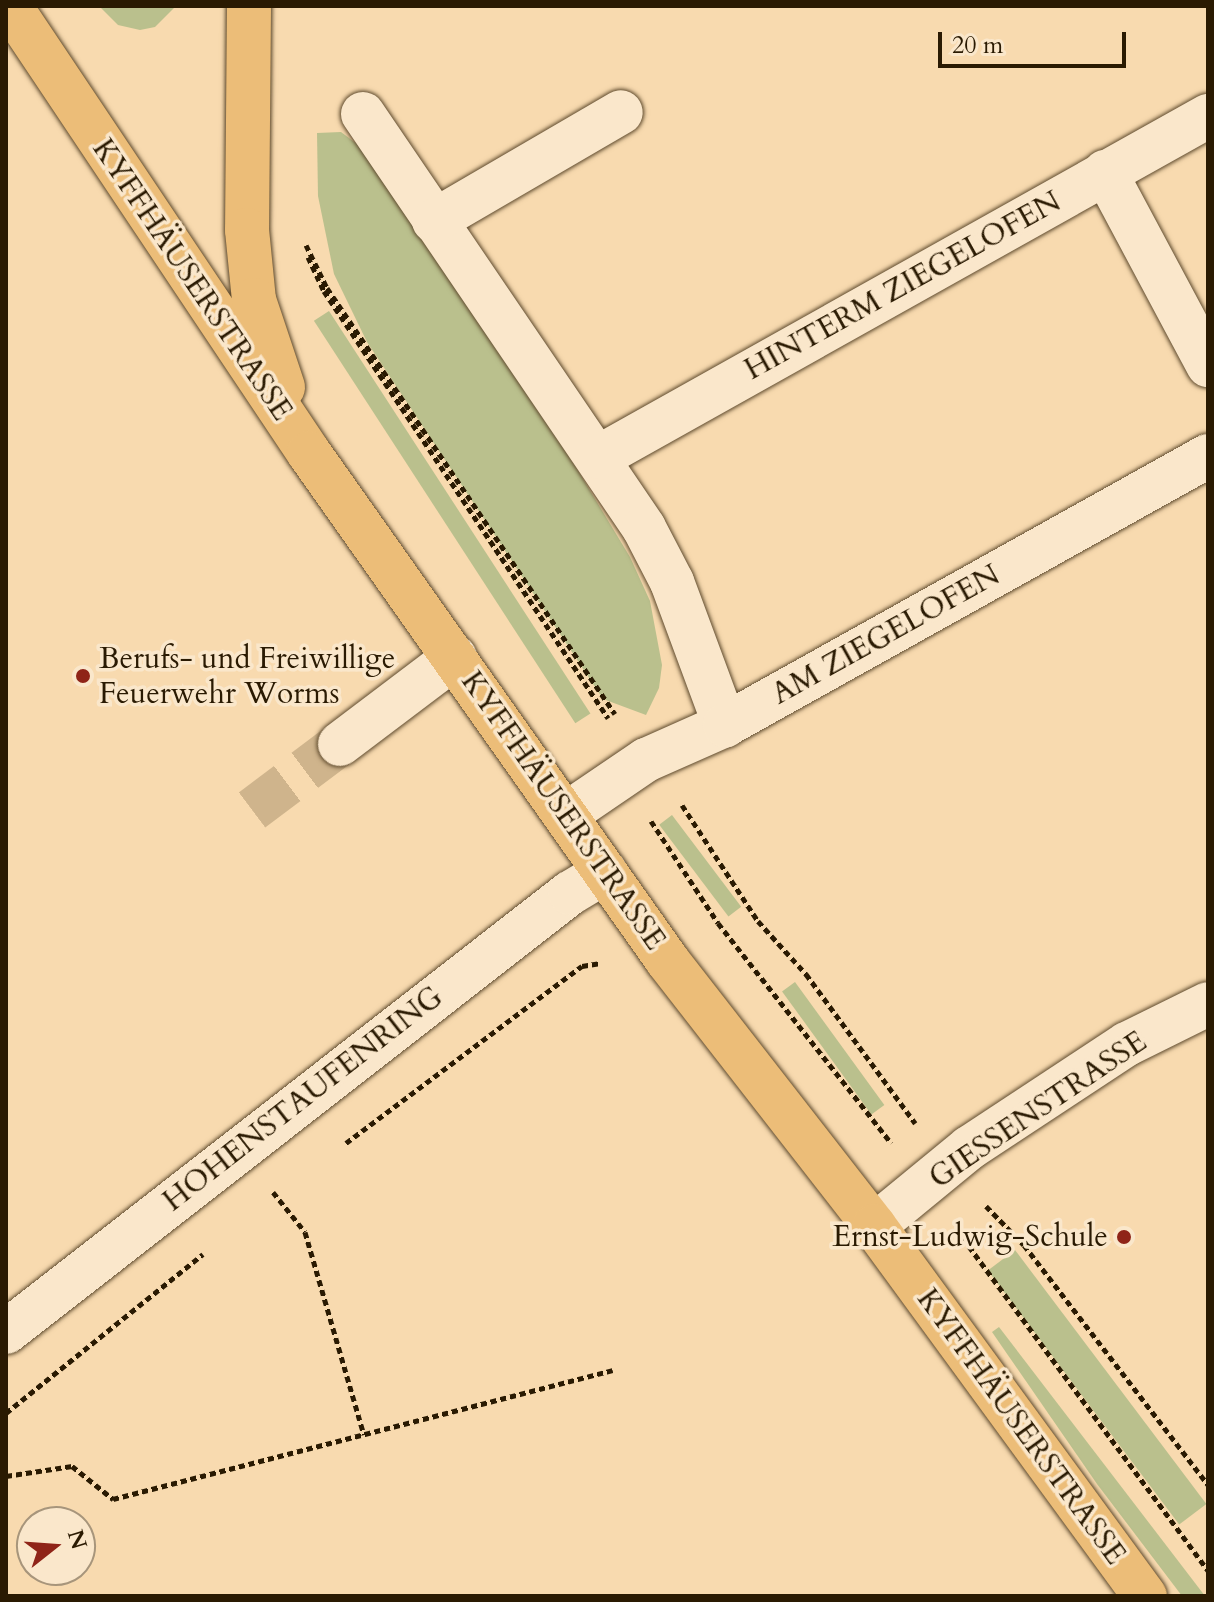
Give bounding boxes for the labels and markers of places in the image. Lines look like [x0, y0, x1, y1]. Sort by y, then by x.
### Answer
place label: Berufs- und Freiwillige Feuerwehr Worms [99, 641, 395, 712]
marker: Berufs- und Freiwillige Feuerwehr Worms [74, 667, 92, 685]
place label: Ernst-Ludwig-Schule [832, 1219, 1108, 1255]
marker: Ernst-Ludwig-Schule [1115, 1228, 1133, 1246]

